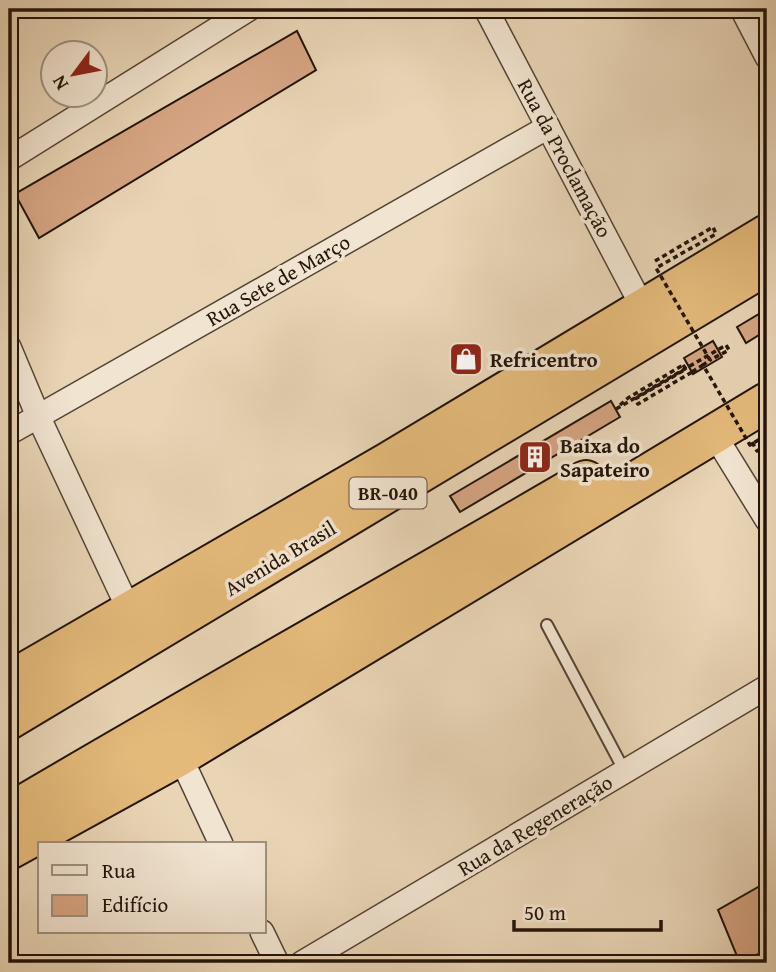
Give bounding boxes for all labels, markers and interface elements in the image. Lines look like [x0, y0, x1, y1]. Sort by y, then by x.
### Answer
north arrow [38, 38, 108, 108]
text: N [44, 70, 75, 96]
street label: Rua da Proclamação [510, 73, 620, 243]
street label: Rua Sete de Março [200, 226, 356, 334]
shop icon: Refricentro [447, 340, 485, 378]
place label: Refricentro [490, 344, 598, 375]
place label: Baixa do Sapateiro [560, 430, 650, 485]
building icon: Baixa do Sapateiro [516, 438, 554, 476]
road number: BR-040 [350, 478, 426, 508]
street label: Avenida Brasil [218, 512, 342, 604]
street label: Rua da Regeneração [452, 766, 618, 884]
legend [38, 842, 266, 934]
text: Rua [102, 855, 135, 886]
scale bar [514, 888, 660, 932]
text: Edifício [102, 889, 168, 920]
text: 50 m [524, 897, 566, 928]

